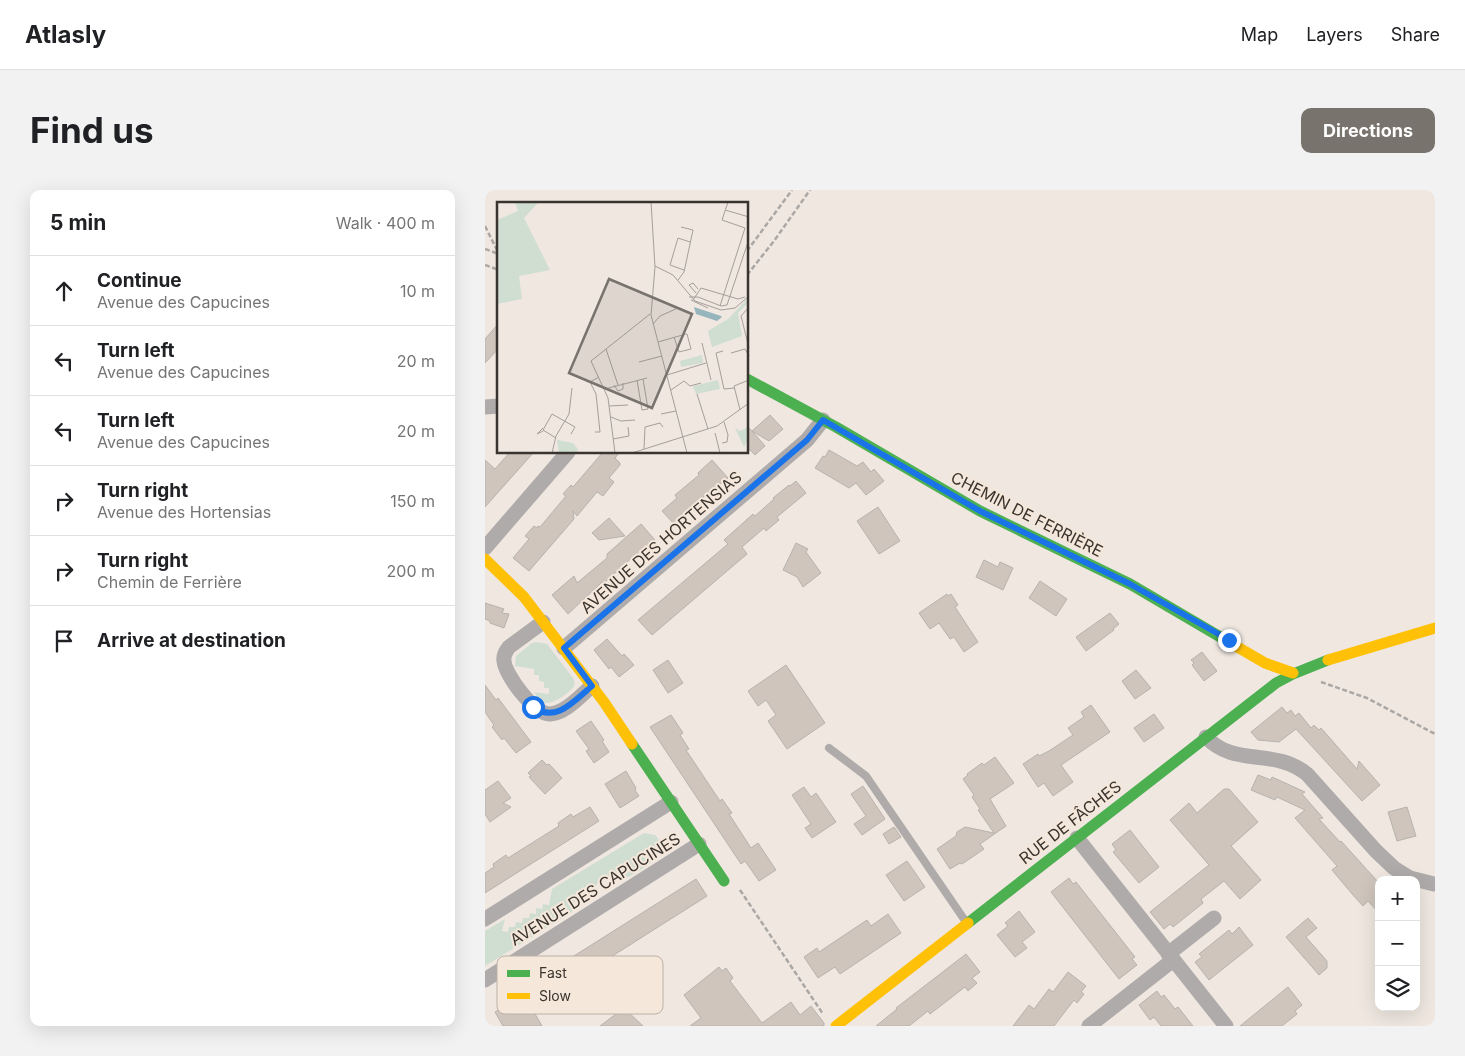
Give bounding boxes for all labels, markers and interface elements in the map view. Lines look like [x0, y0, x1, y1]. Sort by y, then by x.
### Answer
text: Atlasly [25, 20, 106, 49]
text: Map [1241, 24, 1278, 45]
text: Layers [1306, 24, 1363, 45]
text: Share [1391, 24, 1440, 45]
button: Directions [1301, 108, 1435, 153]
text: Find us [30, 109, 154, 151]
inset map [497, 202, 749, 454]
text: 5 min [50, 210, 106, 235]
text: Walk · 400 m [336, 213, 435, 233]
text: Continue [97, 269, 182, 292]
icon: ahead [50, 277, 78, 305]
text: 10 m [400, 281, 435, 301]
text: Avenue des Capucines [97, 292, 270, 312]
text: Turn left [97, 339, 175, 362]
icon: left [50, 347, 78, 375]
text: 20 m [397, 351, 435, 371]
text: Avenue des Capucines [97, 362, 270, 382]
text: Turn left [97, 409, 175, 432]
icon: left [50, 417, 78, 445]
text: 20 m [397, 421, 435, 441]
text: Avenue des Capucines [97, 432, 270, 452]
street label: AVENUE DES HORTENSIAS [576, 467, 746, 617]
street label: CHEMIN DE FERRIÈRE [948, 467, 1106, 561]
text: Turn right [97, 479, 188, 502]
icon: right [50, 487, 78, 515]
text: 150 m [390, 491, 435, 511]
text: Avenue des Hortensias [97, 502, 271, 522]
text: Turn right [97, 549, 188, 572]
icon: right [50, 557, 78, 585]
text: 200 m [387, 561, 435, 581]
text: Chemin de Ferrière [97, 572, 242, 592]
icon: arrive [50, 627, 78, 655]
text: Arrive at destination [97, 629, 286, 652]
route end [1218, 629, 1241, 652]
route start [522, 696, 545, 719]
street label: RUE DE FÂCHES [1015, 776, 1125, 868]
street label: AVENUE DES CAPUCINES [506, 828, 684, 950]
map controls [1375, 876, 1420, 1011]
button: + [1375, 876, 1420, 921]
button: − [1375, 921, 1420, 966]
legend [497, 956, 663, 1014]
text: Fast [539, 964, 567, 981]
button: layers [1375, 966, 1420, 1011]
text: Slow [539, 987, 571, 1004]

